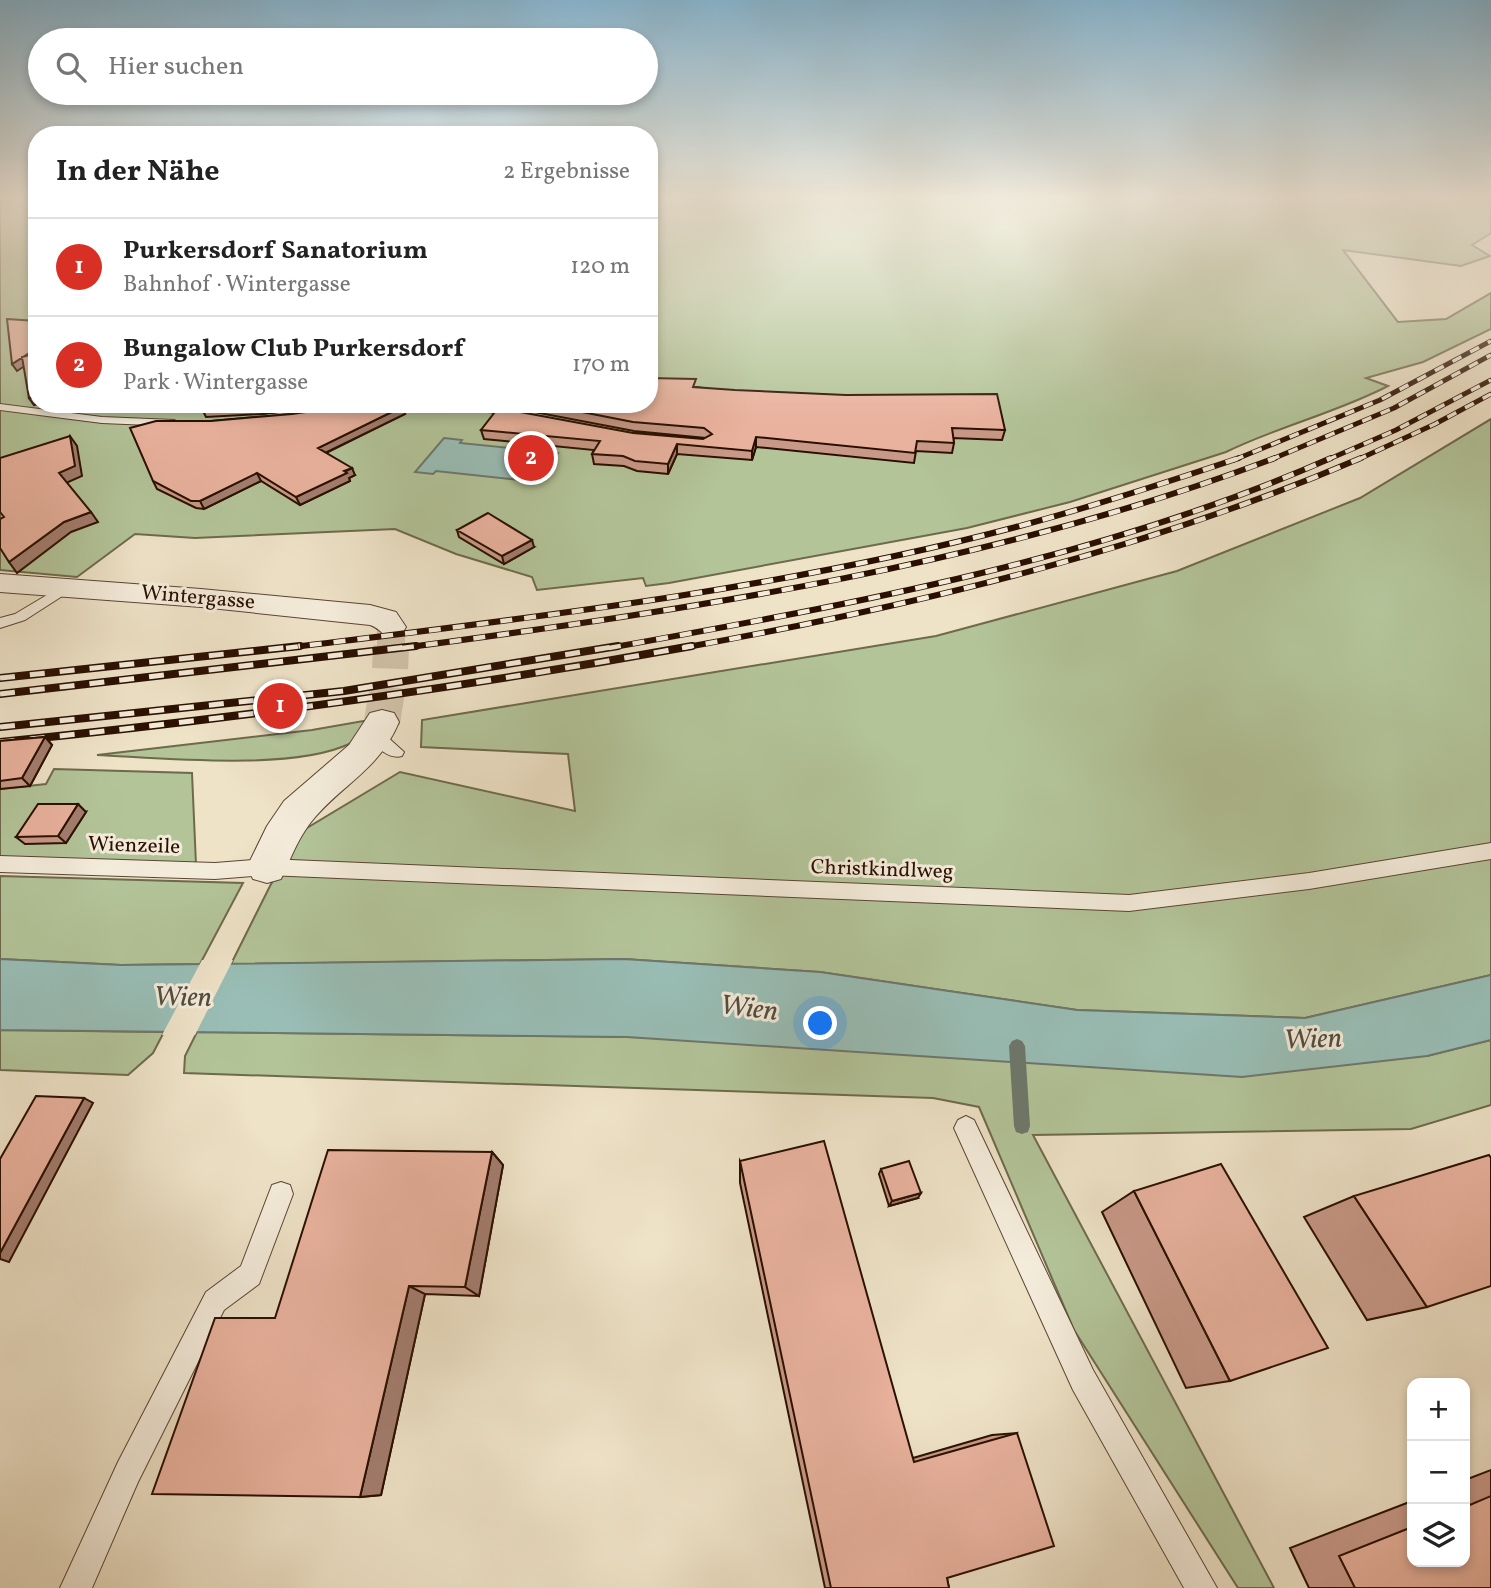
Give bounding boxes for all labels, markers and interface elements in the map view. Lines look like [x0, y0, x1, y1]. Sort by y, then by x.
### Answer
search box [28, 28, 658, 105]
icon: search [52, 48, 90, 86]
text: Hier suchen [108, 49, 244, 85]
text: In der Nähe [56, 151, 220, 193]
text: 2 Ergebnisse [503, 156, 630, 188]
text: Purkersdorf Sanatorium [123, 233, 428, 269]
text: 1 [74, 251, 84, 283]
text: 120 m [570, 251, 630, 283]
text: Bahnhof · Wintergasse [123, 269, 351, 301]
text: Bungalow Club Purkersdorf [123, 331, 464, 367]
text: 2 [73, 349, 85, 381]
text: 170 m [572, 349, 630, 381]
text: Park · Wintergasse [123, 367, 308, 399]
pin: 2 [508, 432, 554, 484]
street label: Wintergasse [140, 579, 256, 617]
pin: 1 [257, 680, 303, 732]
street label: Wienzeile [87, 830, 181, 862]
street label: Christkindlweg [810, 853, 954, 887]
water label: Wien [154, 978, 212, 1018]
water label: Wien [718, 986, 780, 1032]
your location [803, 1006, 837, 1040]
water label: Wien [1283, 1019, 1343, 1061]
map controls [1407, 1378, 1470, 1567]
button: + [1407, 1378, 1470, 1441]
button: − [1407, 1441, 1470, 1504]
button: layers [1407, 1504, 1470, 1567]

